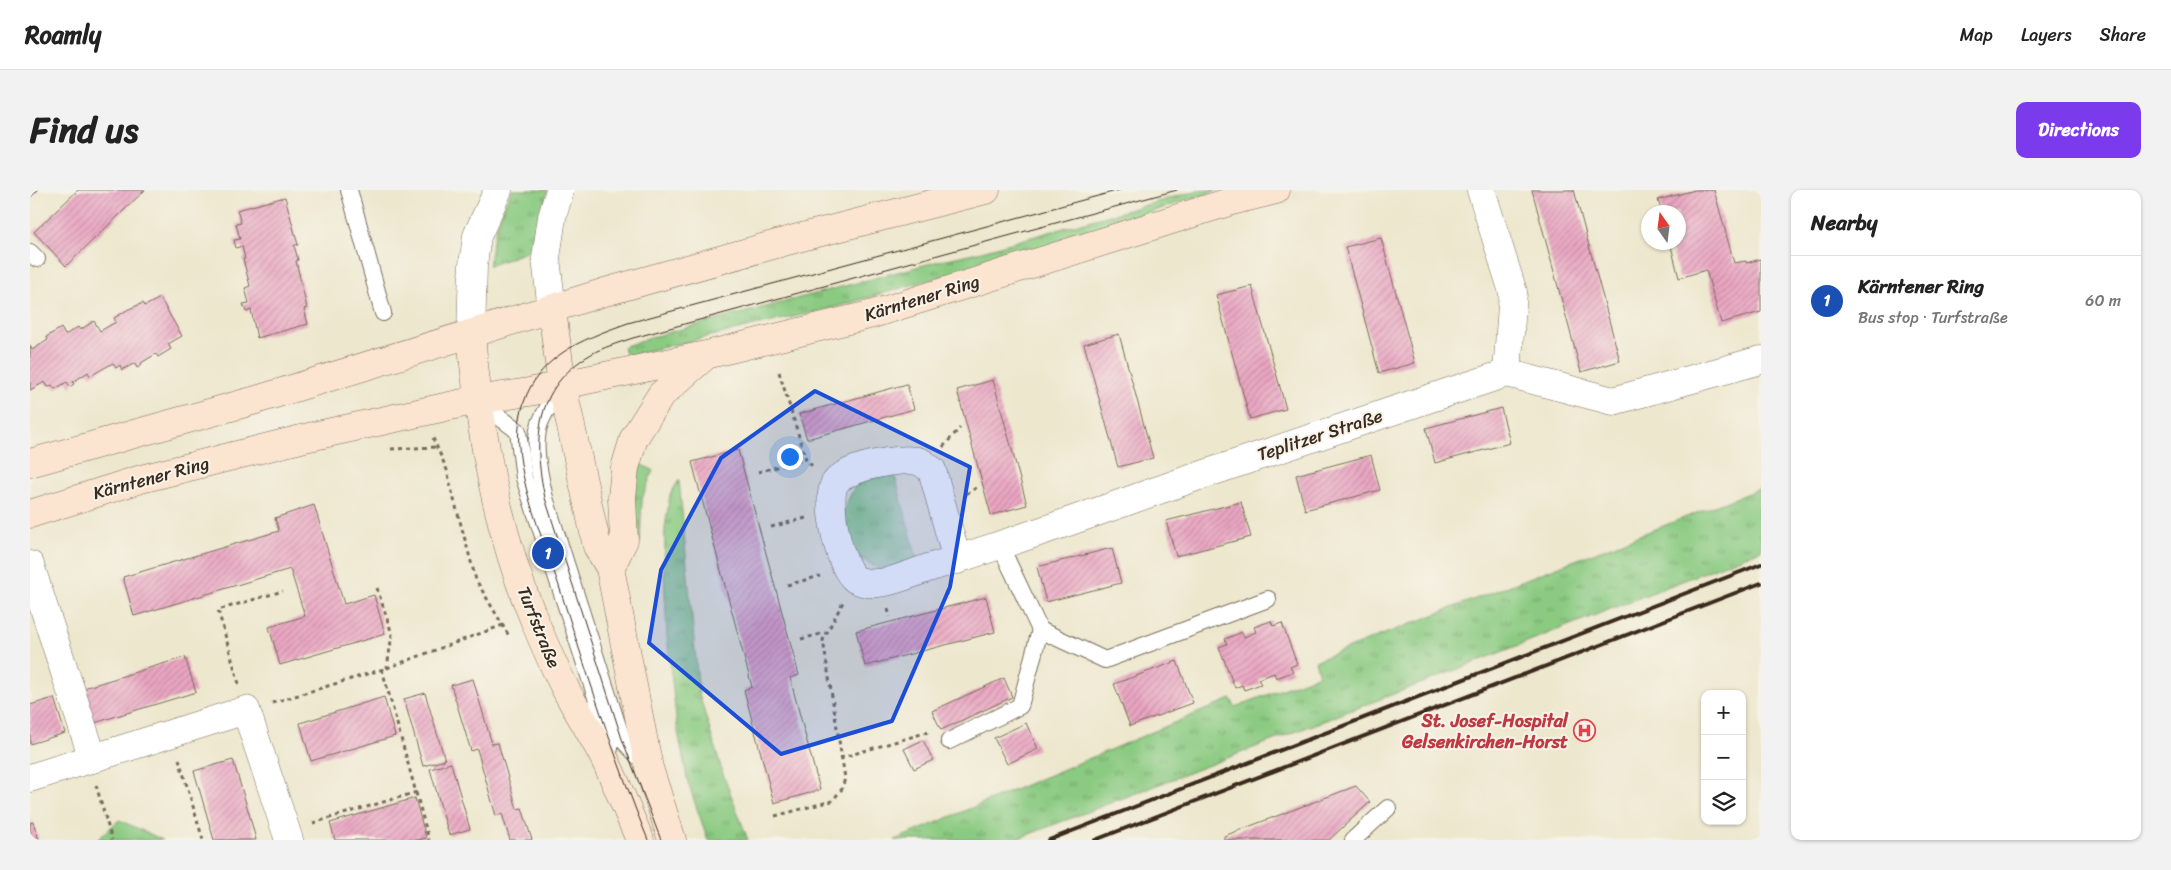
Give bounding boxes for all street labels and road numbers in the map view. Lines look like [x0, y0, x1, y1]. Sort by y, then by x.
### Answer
street label: Kärntener Ring [860, 265, 984, 331]
street label: Teplitzer Straße [1253, 400, 1387, 470]
street label: Kärntener Ring [89, 447, 213, 509]
street label: Turfstraße [508, 581, 570, 673]

